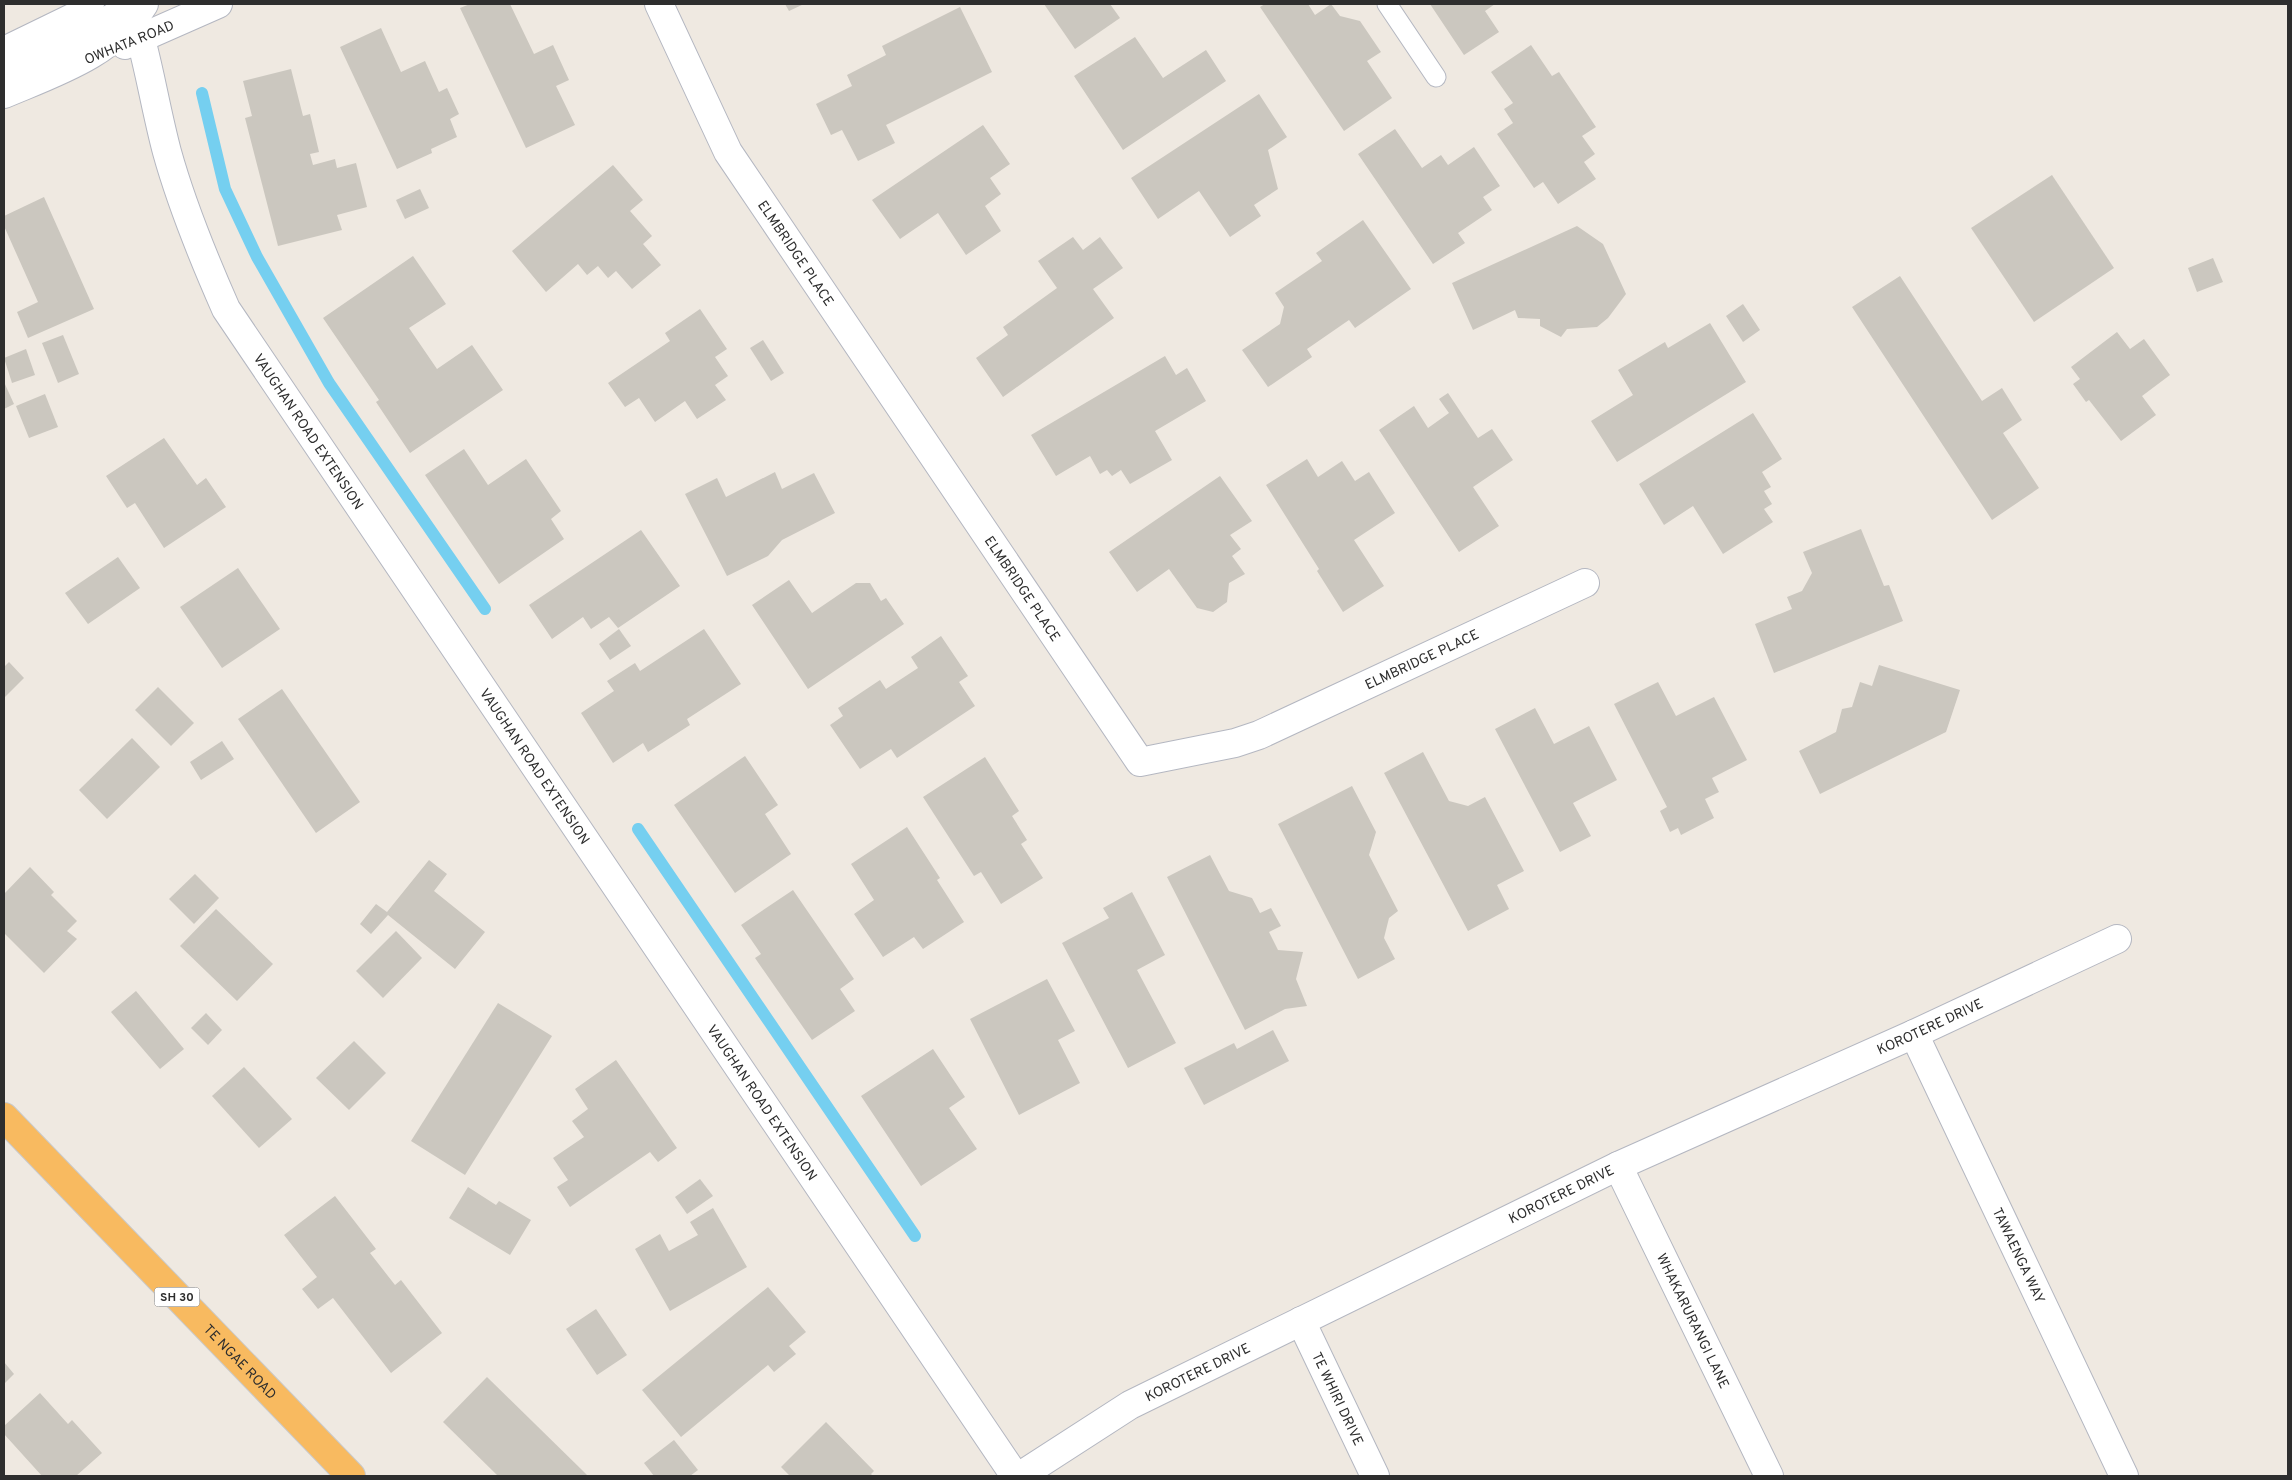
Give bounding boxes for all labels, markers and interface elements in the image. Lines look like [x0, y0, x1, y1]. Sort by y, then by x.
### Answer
street label: OWHATA ROAD [82, 18, 177, 69]
street label: ELMBRIDGE PLACE [753, 198, 837, 310]
street label: VAUGHAN ROAD EXTENSION [249, 351, 366, 513]
street label: ELMBRIDGE PLACE [980, 533, 1063, 645]
street label: ELMBRIDGE PLACE [1363, 627, 1482, 694]
street label: VAUGHAN ROAD EXTENSION [475, 686, 593, 848]
street label: KOROTERE DRIVE [1875, 996, 1986, 1059]
street label: VAUGHAN ROAD EXTENSION [702, 1022, 820, 1185]
street label: KOROTERE DRIVE [1506, 1162, 1617, 1228]
street label: TAWAENGA WAY [1988, 1205, 2048, 1306]
street label: WHAKARURANGI LANE [1652, 1251, 1732, 1392]
road number: SH 30 [154, 1288, 200, 1306]
street label: TE NGAE ROAD [199, 1321, 279, 1404]
street label: KOROTERE DRIVE [1143, 1340, 1254, 1406]
street label: TE WHIRI DRIVE [1307, 1350, 1366, 1449]

